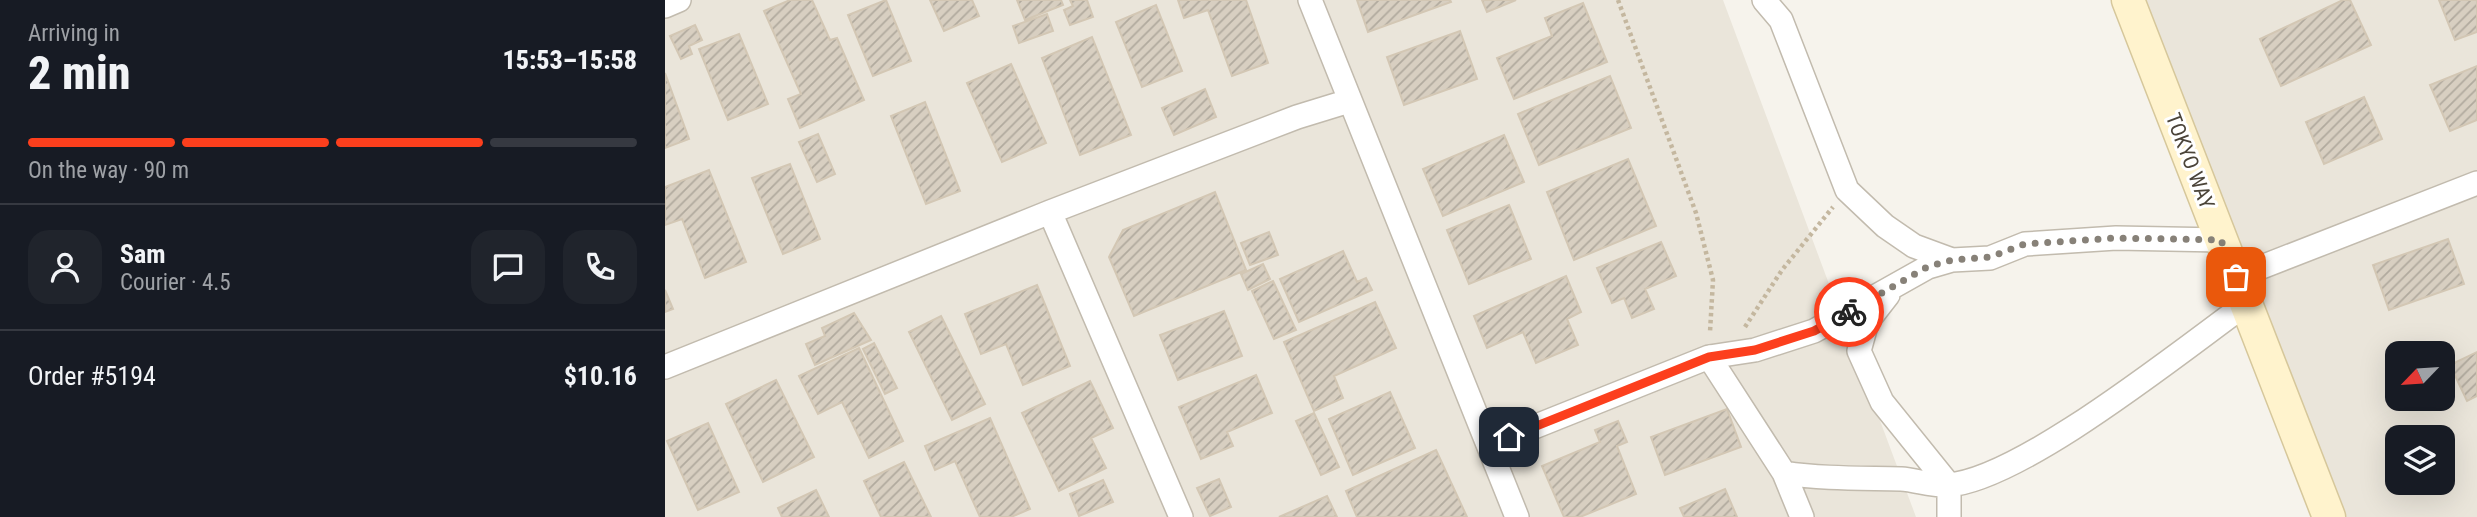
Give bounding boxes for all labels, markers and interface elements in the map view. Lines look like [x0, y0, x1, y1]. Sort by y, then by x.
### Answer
text: Arriving in [28, 20, 120, 47]
text: 15:53–15:58 [503, 45, 637, 75]
text: 2 min [28, 46, 131, 100]
street label: TOKYO WAY [2161, 110, 2219, 212]
text: On the way · 90 m [28, 157, 189, 184]
button: person [28, 230, 102, 304]
button: chat [471, 230, 545, 304]
button: phone [563, 230, 637, 304]
text: Sam [120, 239, 166, 269]
pin [2206, 247, 2266, 307]
icon: bag [2217, 258, 2255, 296]
text: Courier · 4.5 [120, 269, 231, 296]
courier [1814, 277, 1884, 347]
icon: bike [1830, 293, 1868, 331]
north arrow [2385, 341, 2455, 411]
map controls [2385, 341, 2455, 495]
text: Order #5194 [28, 361, 156, 391]
text: $10.16 [564, 361, 637, 391]
pin [1479, 407, 1539, 467]
icon: home [1490, 418, 1528, 456]
button: layers [2385, 425, 2455, 495]

